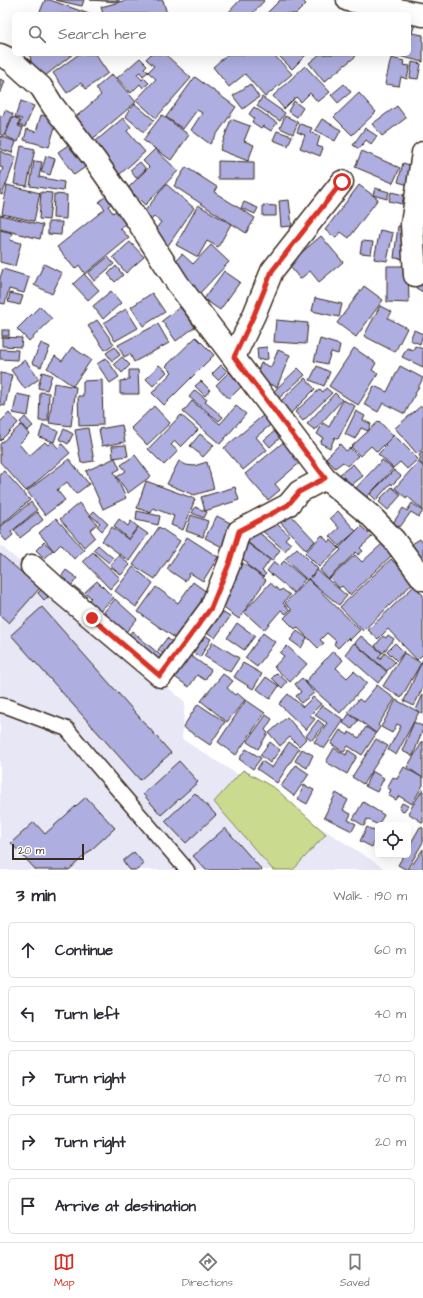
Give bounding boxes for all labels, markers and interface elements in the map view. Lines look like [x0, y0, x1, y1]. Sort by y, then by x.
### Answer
search box [12, 12, 411, 56]
icon: search [26, 23, 48, 45]
text: Search here [58, 24, 147, 45]
route start [333, 173, 351, 191]
route end [83, 609, 101, 627]
map controls [375, 822, 411, 858]
button: locate [375, 822, 411, 858]
scale bar [12, 842, 84, 861]
text: 20 m [18, 843, 44, 858]
text: 3 min [16, 884, 56, 908]
text: Walk · 190 m [333, 887, 407, 905]
icon: ahead [17, 939, 39, 961]
text: Continue [55, 940, 113, 961]
text: 60 m [374, 941, 406, 959]
icon: left [17, 1003, 39, 1025]
text: Turn left [55, 1004, 119, 1025]
text: 40 m [374, 1005, 406, 1023]
icon: right [17, 1067, 39, 1089]
text: Turn right [55, 1068, 126, 1089]
text: 70 m [374, 1069, 406, 1087]
icon: right [17, 1131, 39, 1153]
text: Turn right [55, 1132, 126, 1153]
text: 20 m [375, 1133, 406, 1151]
icon: arrive [17, 1195, 39, 1217]
text: Arrive at destination [55, 1196, 196, 1217]
tab: Map [53, 1251, 75, 1290]
tab: Directions [182, 1251, 233, 1290]
tab: Saved [340, 1251, 370, 1290]

